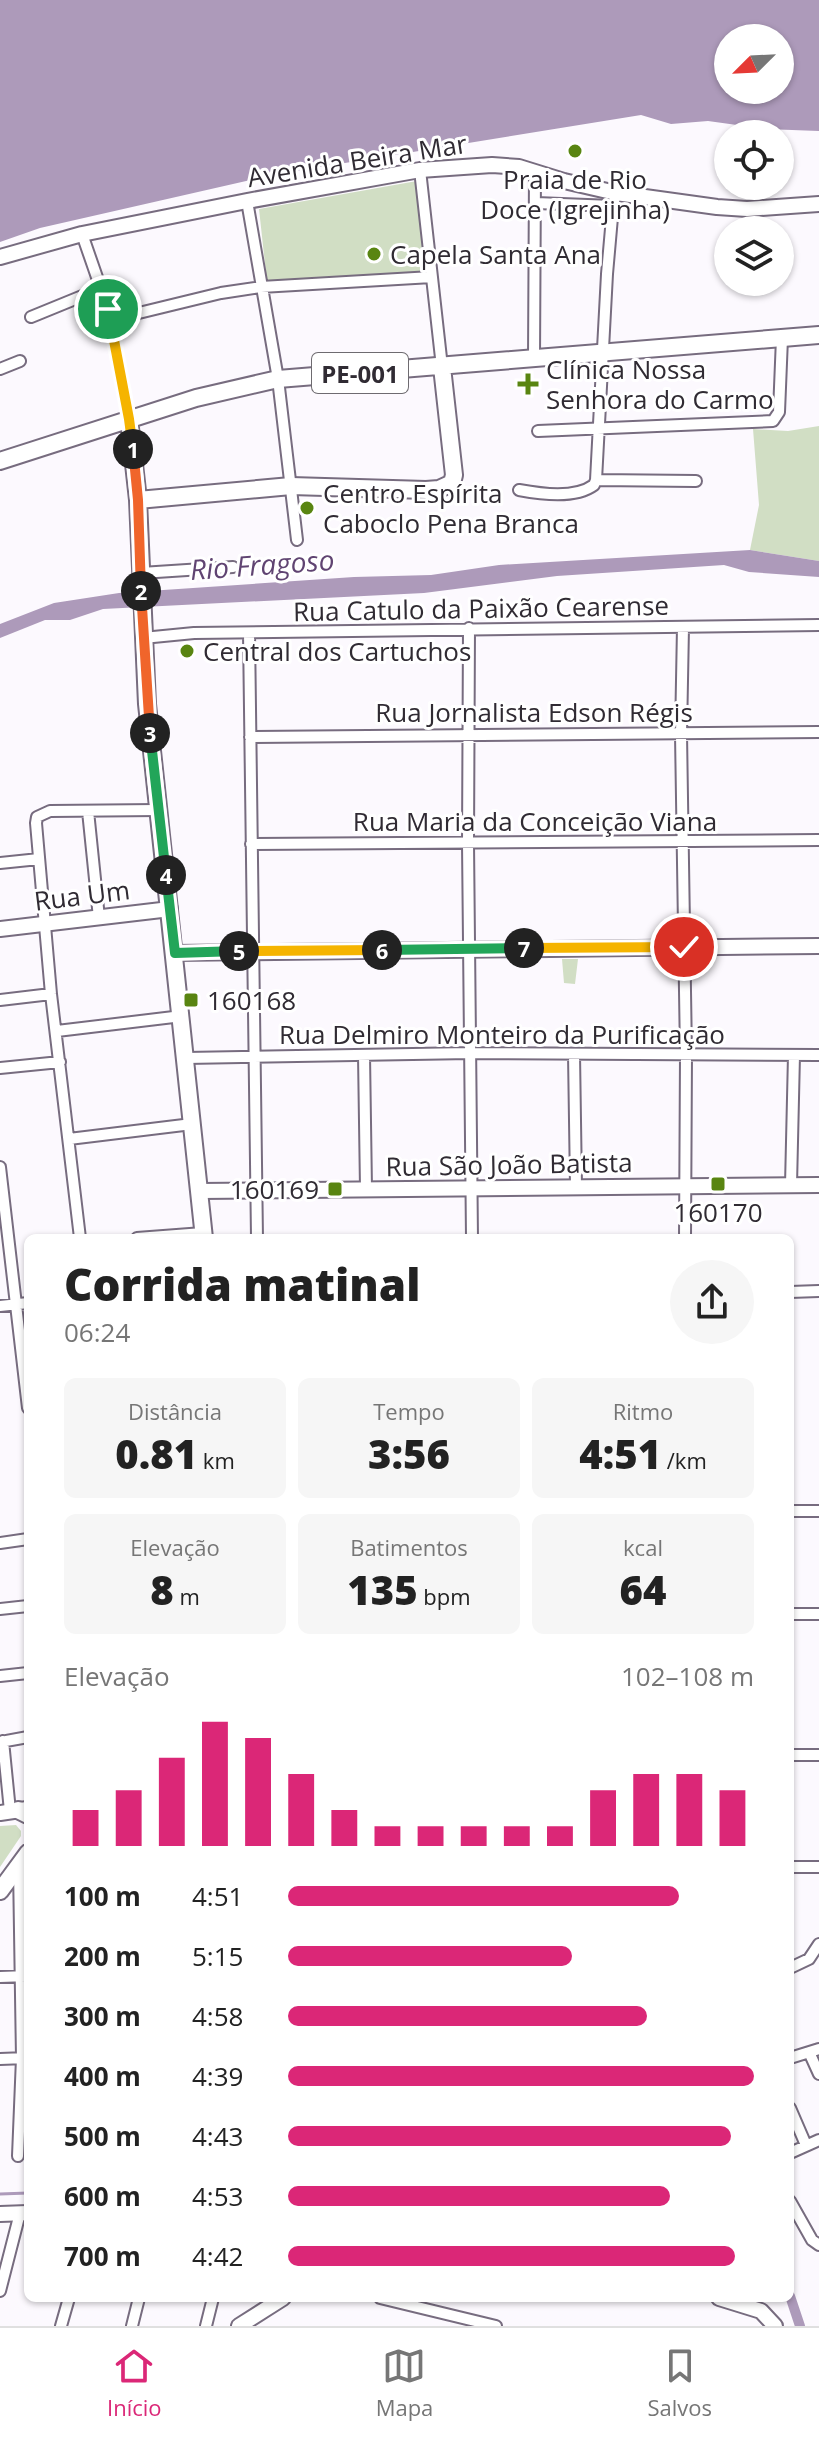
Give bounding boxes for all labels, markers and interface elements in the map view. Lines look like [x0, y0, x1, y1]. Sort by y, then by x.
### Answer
north arrow [714, 24, 794, 104]
map controls [714, 24, 794, 296]
button: locate [714, 120, 794, 200]
street label: Avenida Beira Mar [245, 125, 470, 195]
marker: Praia de Rio Doce (Igrejinha) [566, 142, 584, 160]
place label: Praia de Rio Doce (Igrejinha) [480, 161, 670, 227]
button: layers [714, 216, 794, 296]
place label: Capela Santa Ana [390, 236, 601, 272]
marker: Capela Santa Ana [365, 245, 383, 263]
pin [74, 275, 142, 343]
icon: arrive [86, 287, 130, 331]
place label: Clínica Nossa Senhora do Carmo [546, 351, 774, 417]
road number: PE-001 [312, 353, 408, 393]
marker: Clínica Nossa Senhora do Carmo [517, 373, 539, 395]
pin: 1 [113, 429, 153, 469]
text: 1 [127, 434, 139, 464]
place label: Centro Espírita Caboclo Pena Branca [323, 475, 579, 541]
marker: Centro Espírita Caboclo Pena Branca [298, 499, 316, 517]
water label: Rio Fragoso [189, 540, 335, 588]
pin: 2 [121, 571, 161, 611]
text: 2 [135, 576, 147, 606]
street label: Rua Catulo da Paixão Cearense [293, 587, 669, 629]
place label: Central dos Cartuchos [203, 633, 471, 669]
marker: Central dos Cartuchos [178, 642, 196, 660]
street label: Rua Jornalista Edson Régis [375, 694, 693, 730]
pin: 3 [130, 713, 170, 753]
text: 3 [144, 718, 156, 748]
street label: Rua Maria da Conceição Viana [353, 803, 717, 839]
pin: 4 [146, 855, 186, 895]
text: 4 [160, 860, 172, 890]
street label: Rua Um [32, 871, 132, 919]
pin [650, 913, 718, 981]
icon: check [662, 925, 706, 969]
pin: 7 [504, 928, 544, 968]
pin: 6 [362, 930, 402, 970]
pin: 5 [219, 931, 259, 971]
text: 7 [518, 933, 530, 963]
text: 6 [376, 935, 388, 965]
text: 5 [233, 936, 245, 966]
place label: 160168 [207, 982, 296, 1018]
marker: 160168 [182, 991, 200, 1009]
street label: Rua Delmiro Monteiro da Purificação [279, 1016, 725, 1052]
street label: Rua São João Batista [385, 1144, 633, 1184]
place label: 160169 [230, 1171, 319, 1207]
marker: 160170 [709, 1175, 727, 1193]
marker: 160169 [326, 1180, 344, 1198]
place label: 160170 [673, 1194, 763, 1230]
text: Corrida matinal [64, 1254, 420, 1314]
button: share [670, 1260, 754, 1344]
text: 06:24 [64, 1314, 130, 1350]
text: Distância [128, 1396, 222, 1426]
text: Tempo [373, 1396, 445, 1426]
text: Ritmo [613, 1396, 673, 1426]
text: 0.81 [115, 1426, 197, 1481]
text: 3:56 [368, 1426, 450, 1481]
text: 4:51 [579, 1426, 661, 1481]
text: km [197, 1445, 235, 1475]
text: /km [661, 1445, 707, 1475]
text: Elevação [130, 1532, 220, 1562]
text: Batimentos [350, 1532, 468, 1562]
text: kcal [623, 1532, 663, 1562]
text: 8 [150, 1562, 174, 1617]
text: 135 [347, 1562, 418, 1617]
text: 64 [620, 1562, 666, 1617]
text: m [174, 1581, 200, 1611]
text: bpm [418, 1581, 471, 1611]
text: Elevação [64, 1658, 170, 1694]
text: 102–108 m [621, 1658, 754, 1694]
text: 100 m [64, 1878, 141, 1914]
text: 4:51 [192, 1878, 243, 1914]
text: 200 m [64, 1938, 141, 1974]
text: 5:15 [192, 1938, 243, 1974]
text: 300 m [64, 1998, 141, 2034]
text: 4:58 [192, 1998, 243, 2034]
text: 400 m [64, 2058, 141, 2094]
text: 4:39 [192, 2058, 243, 2094]
text: 500 m [64, 2118, 141, 2154]
text: 4:43 [192, 2118, 243, 2154]
text: 600 m [64, 2178, 141, 2214]
text: 4:53 [192, 2178, 243, 2214]
text: 700 m [64, 2238, 141, 2274]
text: 4:42 [192, 2238, 243, 2274]
tab: Início [107, 2344, 162, 2422]
tab: Mapa [376, 2344, 433, 2422]
tab: Salvos [647, 2344, 712, 2422]

